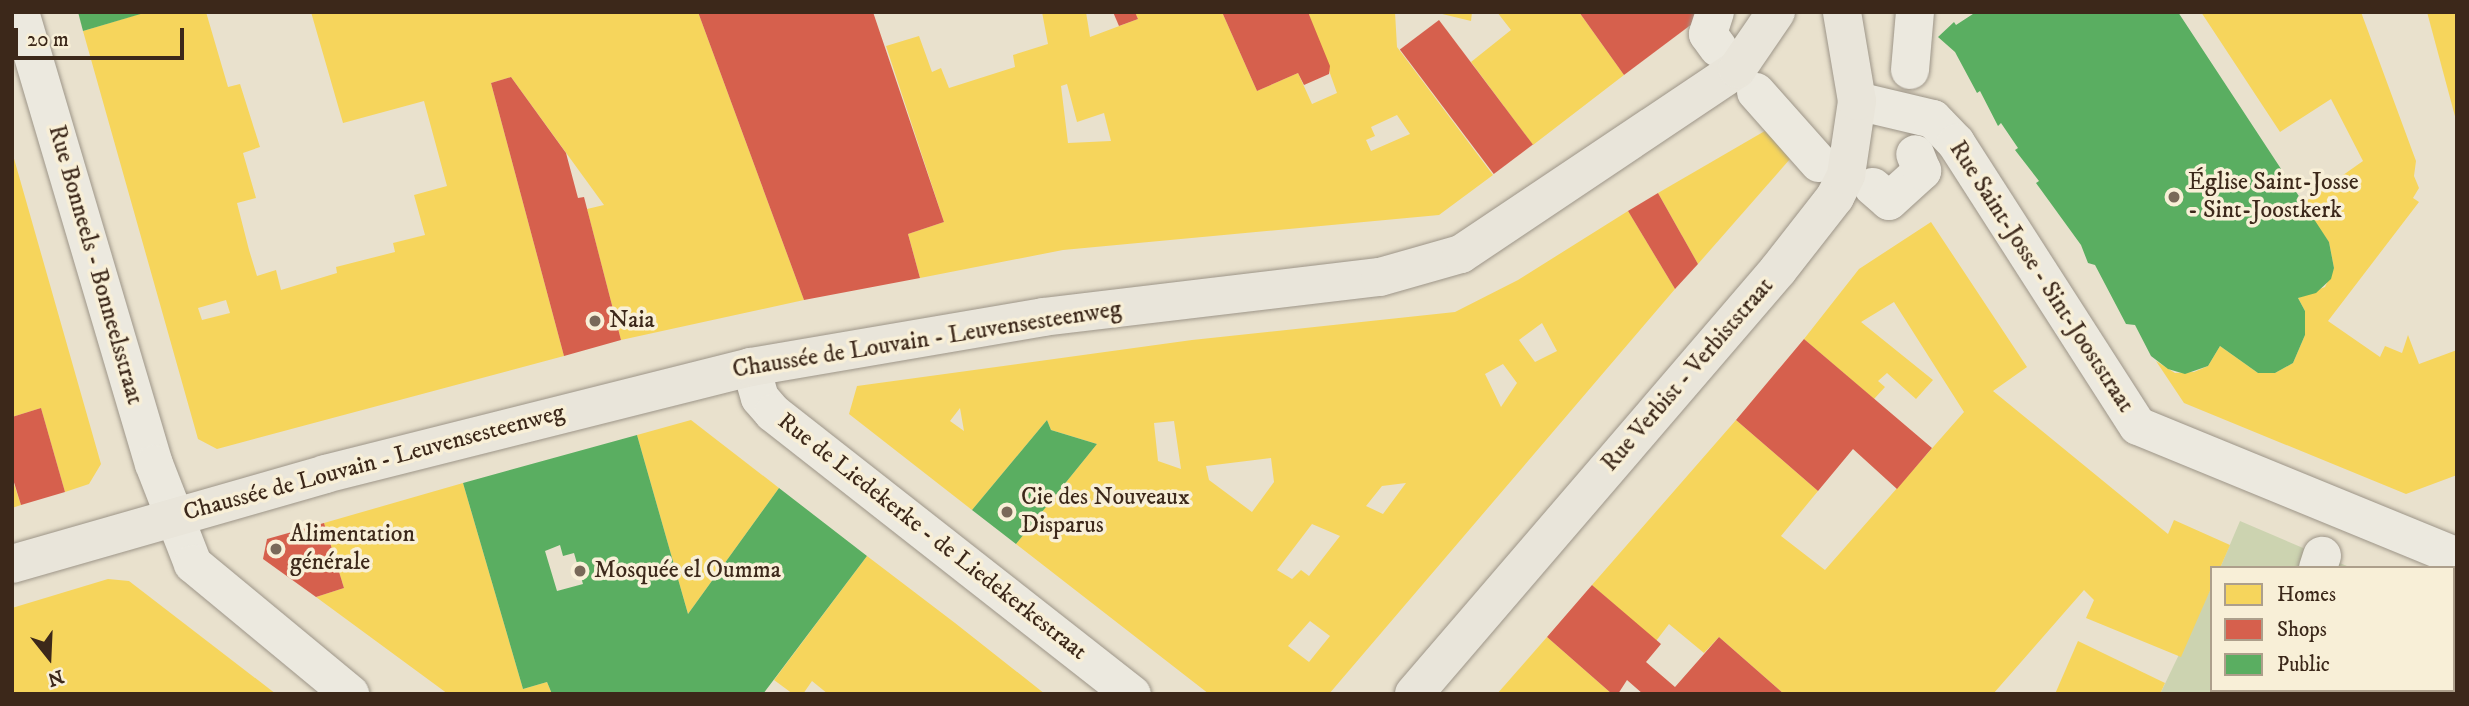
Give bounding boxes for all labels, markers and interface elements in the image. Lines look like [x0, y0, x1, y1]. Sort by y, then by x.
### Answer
scale bar [18, 14, 187, 58]
text: 20 m [27, 27, 69, 53]
street label: Rue Bonneels - Bonneelsstraat [41, 122, 149, 408]
street label: Rue Saint-Josse - Sint-Jooststraat [1942, 136, 2140, 418]
place label: Église Saint-Josse - Sint-Joostkerk [2188, 169, 2359, 225]
marker: Église Saint-Josse - Sint-Joostkerk [2166, 189, 2182, 205]
street label: Rue Verbist - Verbiststraat [1596, 272, 1780, 478]
street label: Chaussée de Louvain - Leuvensesteenweg [731, 295, 1123, 385]
place label: Naia [609, 307, 655, 335]
marker: Naia [587, 313, 603, 329]
street label: Chaussée de Louvain - Leuvensesteenweg [180, 398, 568, 528]
street label: Rue de Liedekerke - de Liedekerkestraat [772, 407, 1092, 667]
place label: Cie des Nouveaux Disparus [1021, 484, 1190, 540]
marker: Cie des Nouveaux Disparus [999, 504, 1015, 520]
place label: Alimentation générale [290, 521, 415, 577]
marker: Alimentation générale [268, 541, 284, 557]
place label: Mosquée el Oumma [594, 557, 781, 585]
marker: Mosquée el Oumma [572, 563, 588, 579]
legend [2210, 566, 2455, 692]
text: Homes [2277, 582, 2336, 608]
text: Shops [2277, 617, 2327, 643]
north arrow [14, 622, 84, 692]
text: Public [2277, 652, 2330, 678]
text: N [45, 664, 67, 691]

